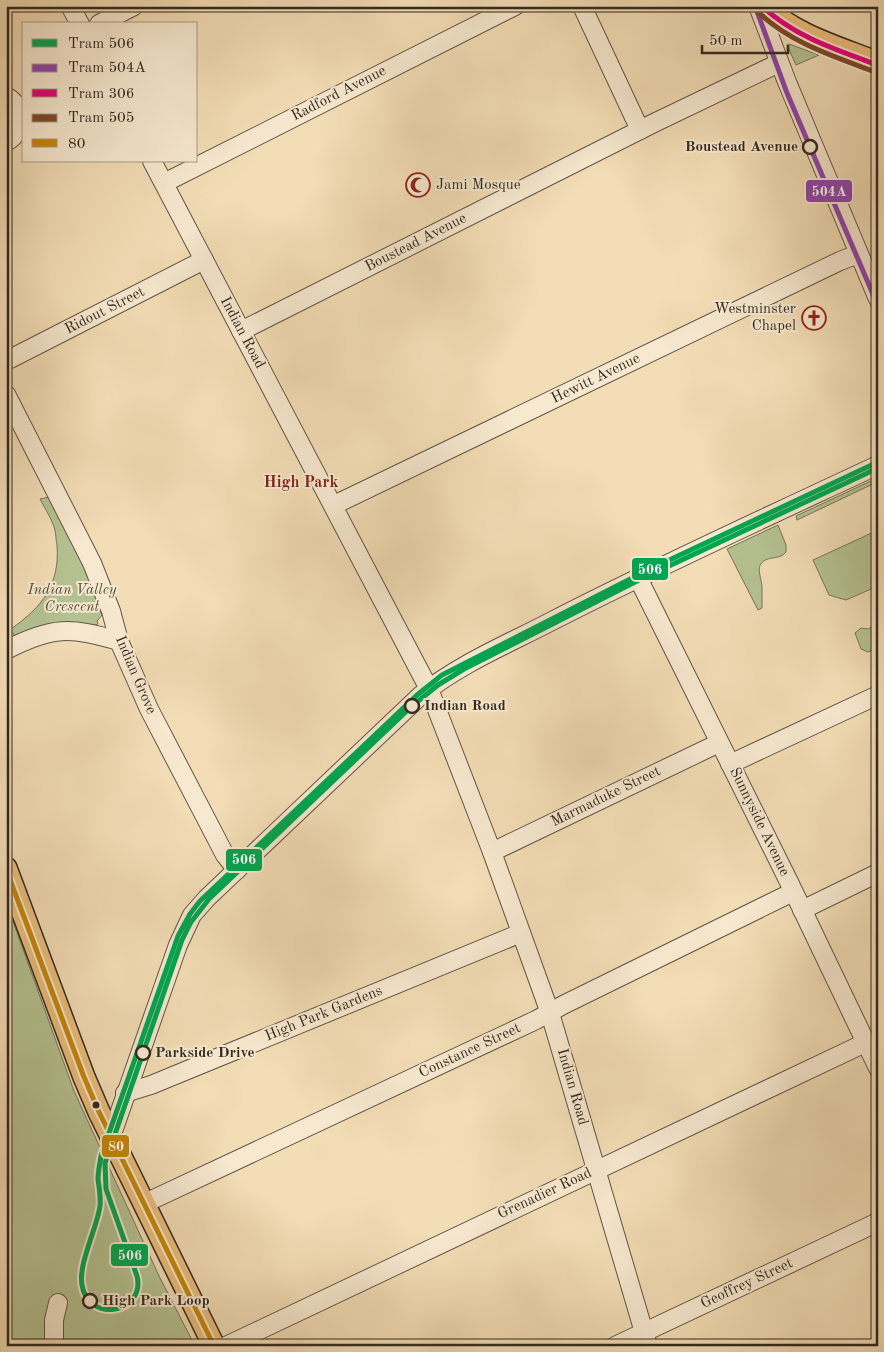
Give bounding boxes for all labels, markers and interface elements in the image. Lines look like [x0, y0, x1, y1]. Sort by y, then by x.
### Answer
legend [22, 22, 198, 162]
scale bar [702, 22, 788, 54]
text: 50 m [709, 34, 743, 49]
text: Tram 506 [68, 37, 134, 52]
text: Tram 504A [68, 61, 146, 76]
street label: Radford Avenue [289, 64, 389, 124]
text: Tram 306 [68, 87, 134, 102]
text: Tram 505 [68, 111, 134, 126]
text: 80 [68, 137, 85, 152]
marker: Boustead Avenue [802, 139, 818, 155]
place label: Boustead Avenue [685, 140, 798, 155]
mosque icon: Jami Mosque [405, 172, 431, 198]
place label: Jami Mosque [436, 178, 521, 193]
line badge: 504A [805, 179, 853, 203]
text: 504A [812, 185, 847, 199]
street label: Boustead Avenue [363, 211, 469, 275]
street label: Ridout Street [63, 285, 147, 337]
street label: Indian Road [217, 295, 267, 372]
place label: Westminster Chapel [714, 302, 796, 334]
church icon: Westminster Chapel [801, 305, 827, 331]
street label: Hewitt Avenue [549, 351, 643, 407]
district label: High Park [264, 475, 338, 491]
line badge: 506 [631, 557, 669, 581]
text: 506 [638, 563, 662, 577]
park label: Indian Valley Crescent [26, 583, 117, 615]
street label: Indian Grove [112, 634, 158, 716]
marker: Indian Road [404, 698, 420, 714]
place label: Indian Road [424, 699, 506, 714]
street label: Marmaduke Street [549, 764, 663, 830]
street label: Sunnyside Avenue [726, 765, 792, 879]
line badge: 506 [225, 848, 263, 872]
text: 506 [232, 853, 256, 867]
street label: High Park Gardens [263, 984, 385, 1044]
street label: Constance Street [417, 1021, 523, 1081]
marker: Parkside Drive [135, 1045, 151, 1061]
place label: Parkside Drive [155, 1046, 255, 1061]
street label: Indian Road [554, 1047, 590, 1127]
unlabelled marker [91, 1100, 101, 1110]
line badge: 80 [101, 1134, 130, 1158]
text: 80 [108, 1140, 124, 1154]
street label: Grenadier Road [496, 1166, 594, 1222]
line badge: 506 [110, 1243, 149, 1267]
text: 506 [118, 1249, 142, 1263]
street label: Geoffrey Street [699, 1256, 795, 1312]
marker: High Park Loop [82, 1293, 98, 1309]
place label: High Park Loop [102, 1294, 210, 1309]

